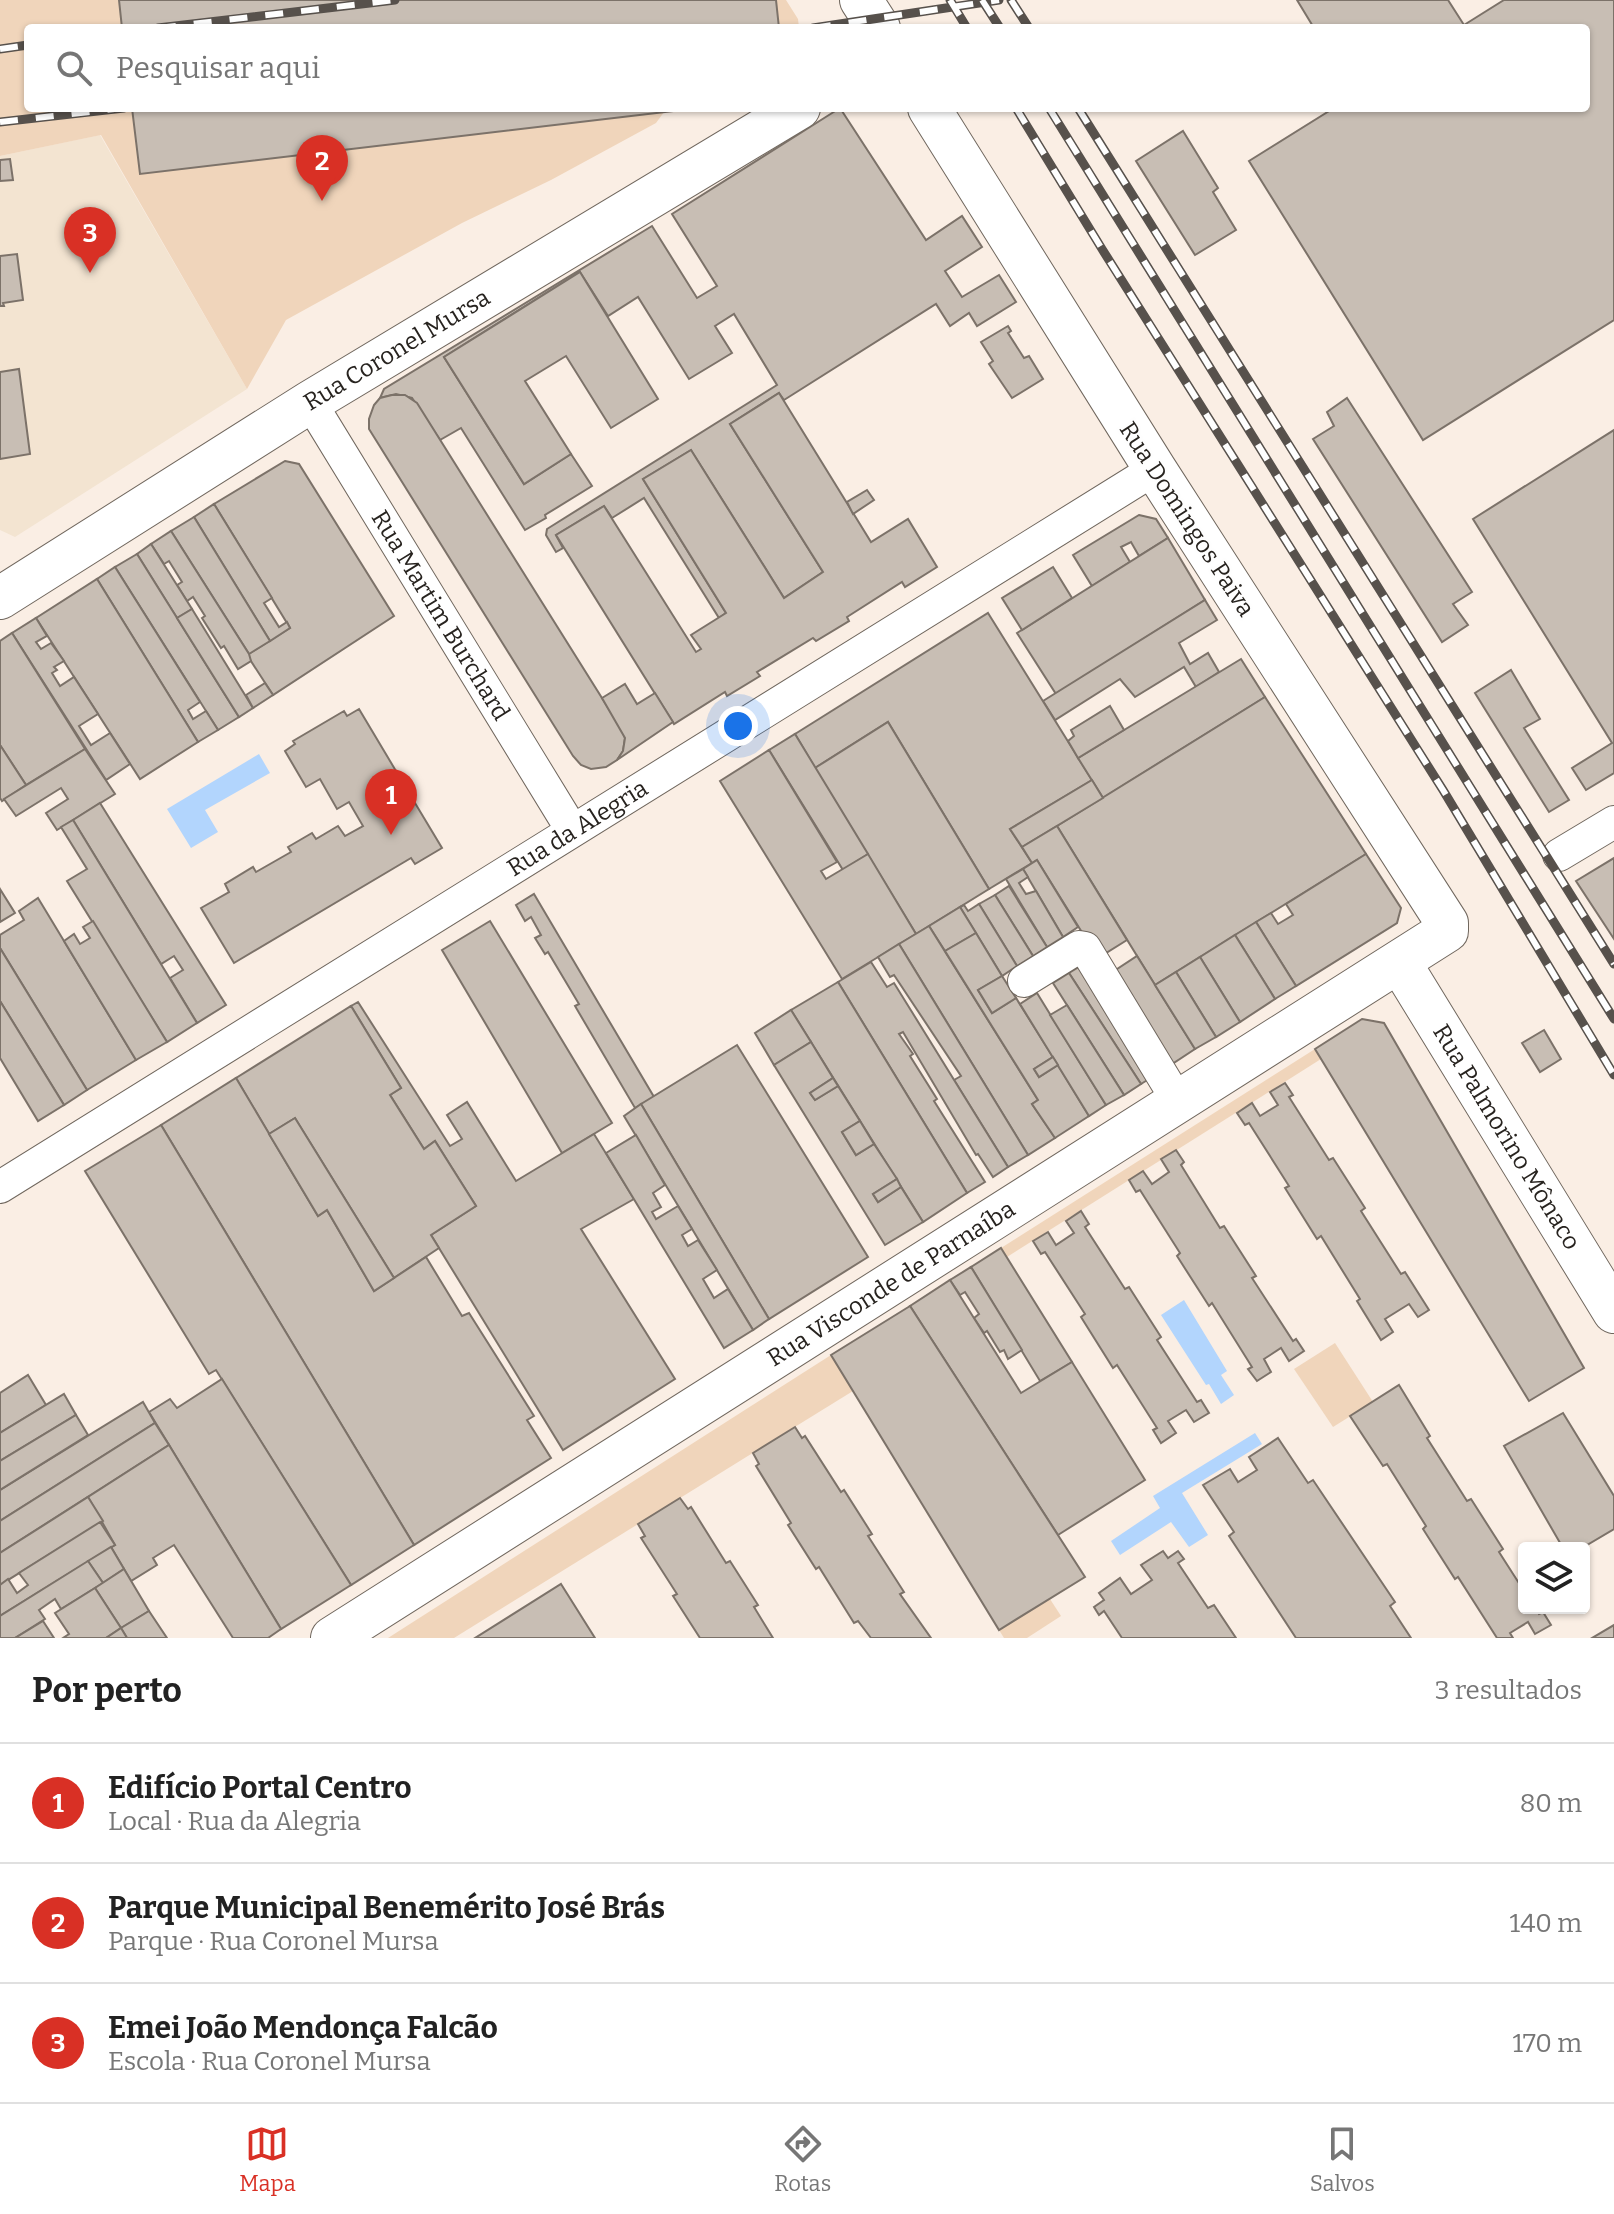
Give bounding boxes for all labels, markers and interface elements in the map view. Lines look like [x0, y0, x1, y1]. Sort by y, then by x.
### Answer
search box [24, 24, 1590, 112]
icon: search [52, 46, 96, 90]
text: Pesquisar aqui [116, 50, 320, 86]
pin: 2 [296, 135, 348, 201]
pin: 3 [64, 207, 116, 273]
street label: Rua Coronel Mursa [299, 283, 495, 416]
street label: Rua Domingos Paiva [1114, 416, 1260, 622]
street label: Rua Martim Burchard [366, 505, 515, 725]
your location [718, 706, 758, 746]
pin: 1 [365, 769, 417, 835]
street label: Rua da Alegria [502, 774, 653, 882]
street label: Rua Palmorino Mônaco [1427, 1019, 1586, 1255]
street label: Rua Visconde de Parnaíba [762, 1195, 1020, 1372]
map controls [1518, 1542, 1590, 1614]
button: layers [1518, 1542, 1590, 1614]
text: Por perto [32, 1670, 182, 1711]
text: 3 resultados [1435, 1675, 1582, 1706]
text: Edifício Portal Centro [108, 1770, 411, 1806]
text: 1 [52, 1788, 64, 1819]
text: 80 m [1520, 1788, 1582, 1819]
text: Local · Rua da Alegria [108, 1806, 361, 1837]
text: Parque Municipal Benemérito José Brás [108, 1890, 665, 1926]
text: 2 [51, 1908, 65, 1939]
text: 140 m [1510, 1908, 1582, 1939]
text: Parque · Rua Coronel Mursa [108, 1926, 439, 1957]
text: Emei João Mendonça Falcão [108, 2010, 498, 2046]
text: 3 [51, 2028, 65, 2059]
text: 170 m [1512, 2028, 1582, 2059]
text: Escola · Rua Coronel Mursa [108, 2046, 431, 2077]
tab: Mapa [239, 2122, 296, 2197]
tab: Rotas [774, 2122, 831, 2197]
tab: Salvos [1310, 2122, 1375, 2197]

